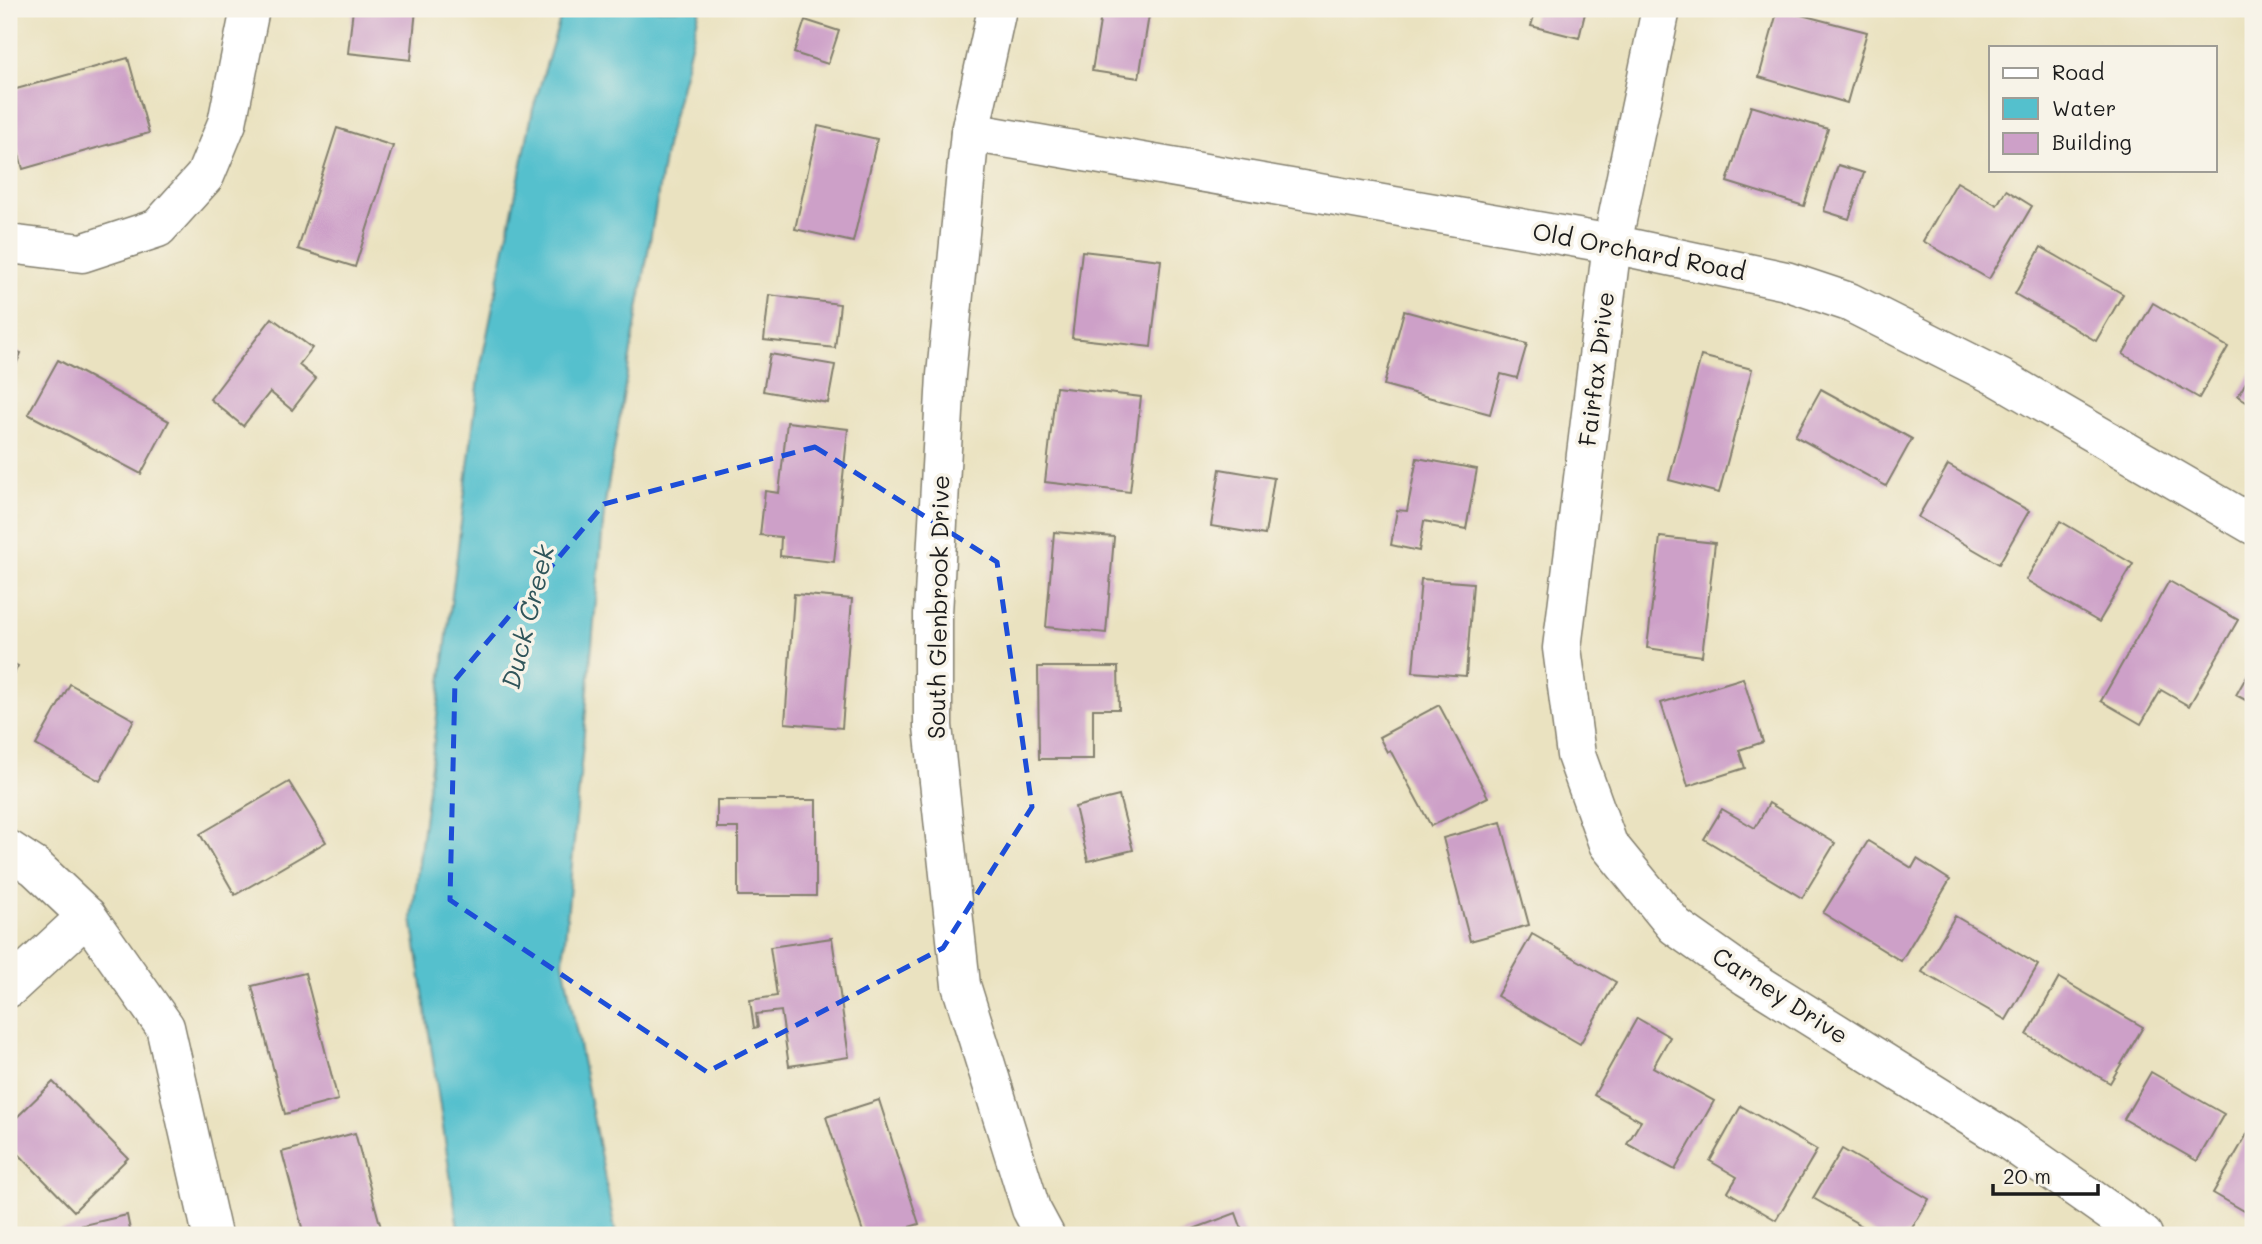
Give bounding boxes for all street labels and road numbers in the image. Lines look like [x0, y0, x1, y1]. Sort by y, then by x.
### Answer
street label: Old Orchard Road [1530, 215, 1748, 286]
street label: Fairfax Drive [1571, 290, 1620, 448]
street label: South Glenbrook Drive [920, 475, 955, 739]
street label: Carney Drive [1707, 939, 1855, 1050]

